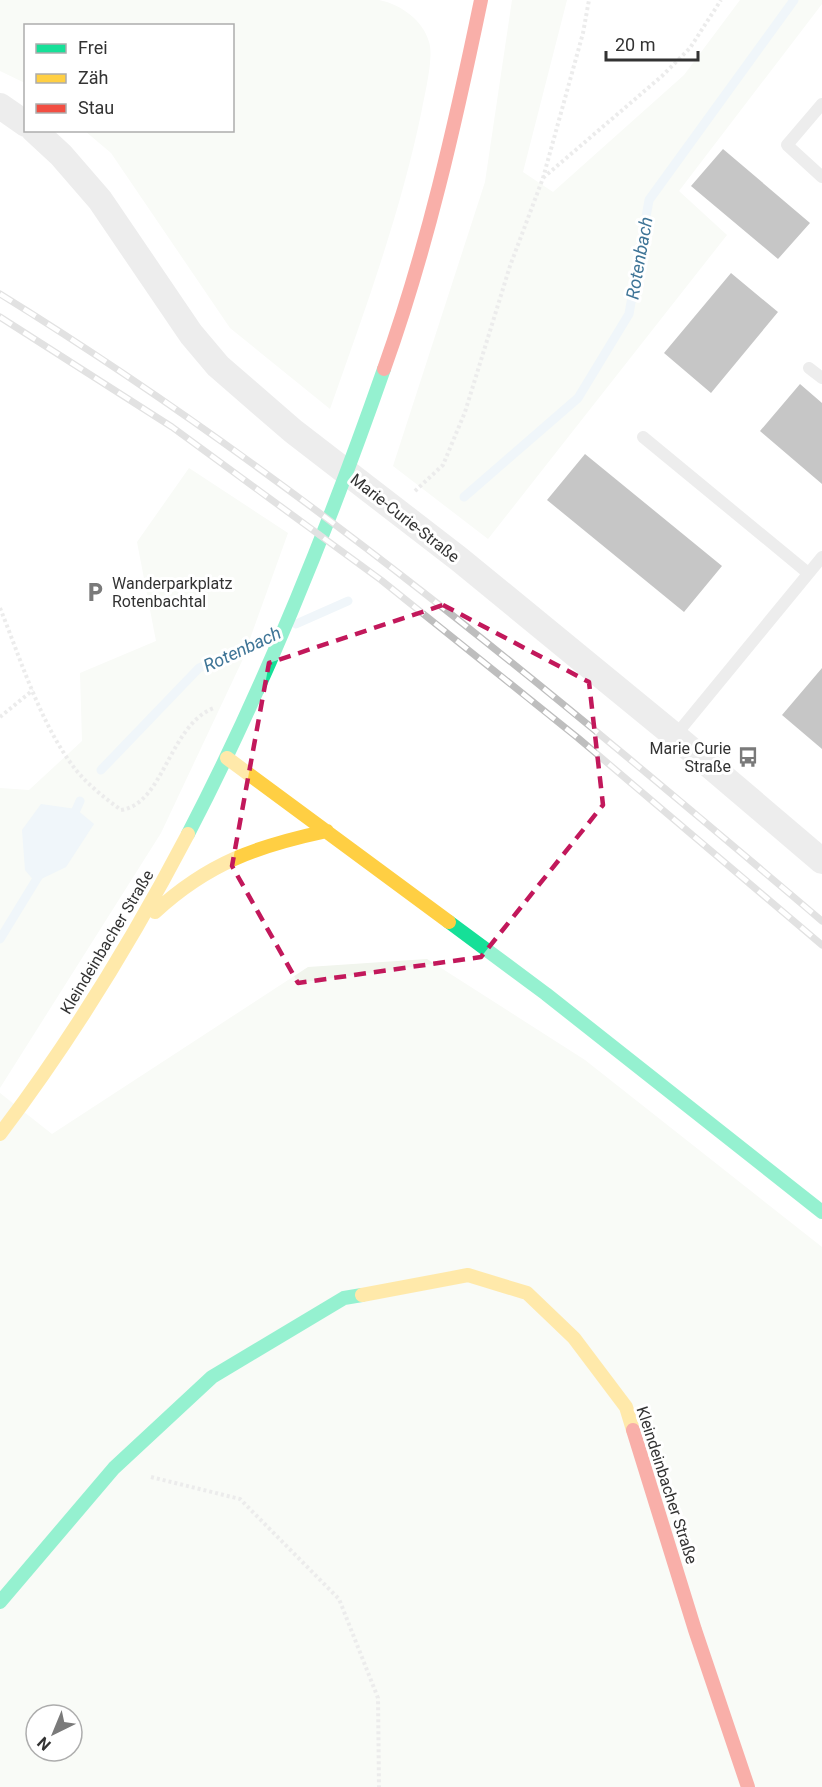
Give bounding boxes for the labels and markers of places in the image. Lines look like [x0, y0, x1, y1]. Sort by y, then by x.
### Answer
place label: Wanderparkplatz Rotenbachtal [112, 574, 232, 611]
parking icon: Wanderparkplatz Rotenbachtal [83, 580, 107, 604]
place label: Marie Curie Straße [650, 739, 731, 776]
bus stop icon: Marie Curie Straße [736, 745, 760, 769]

